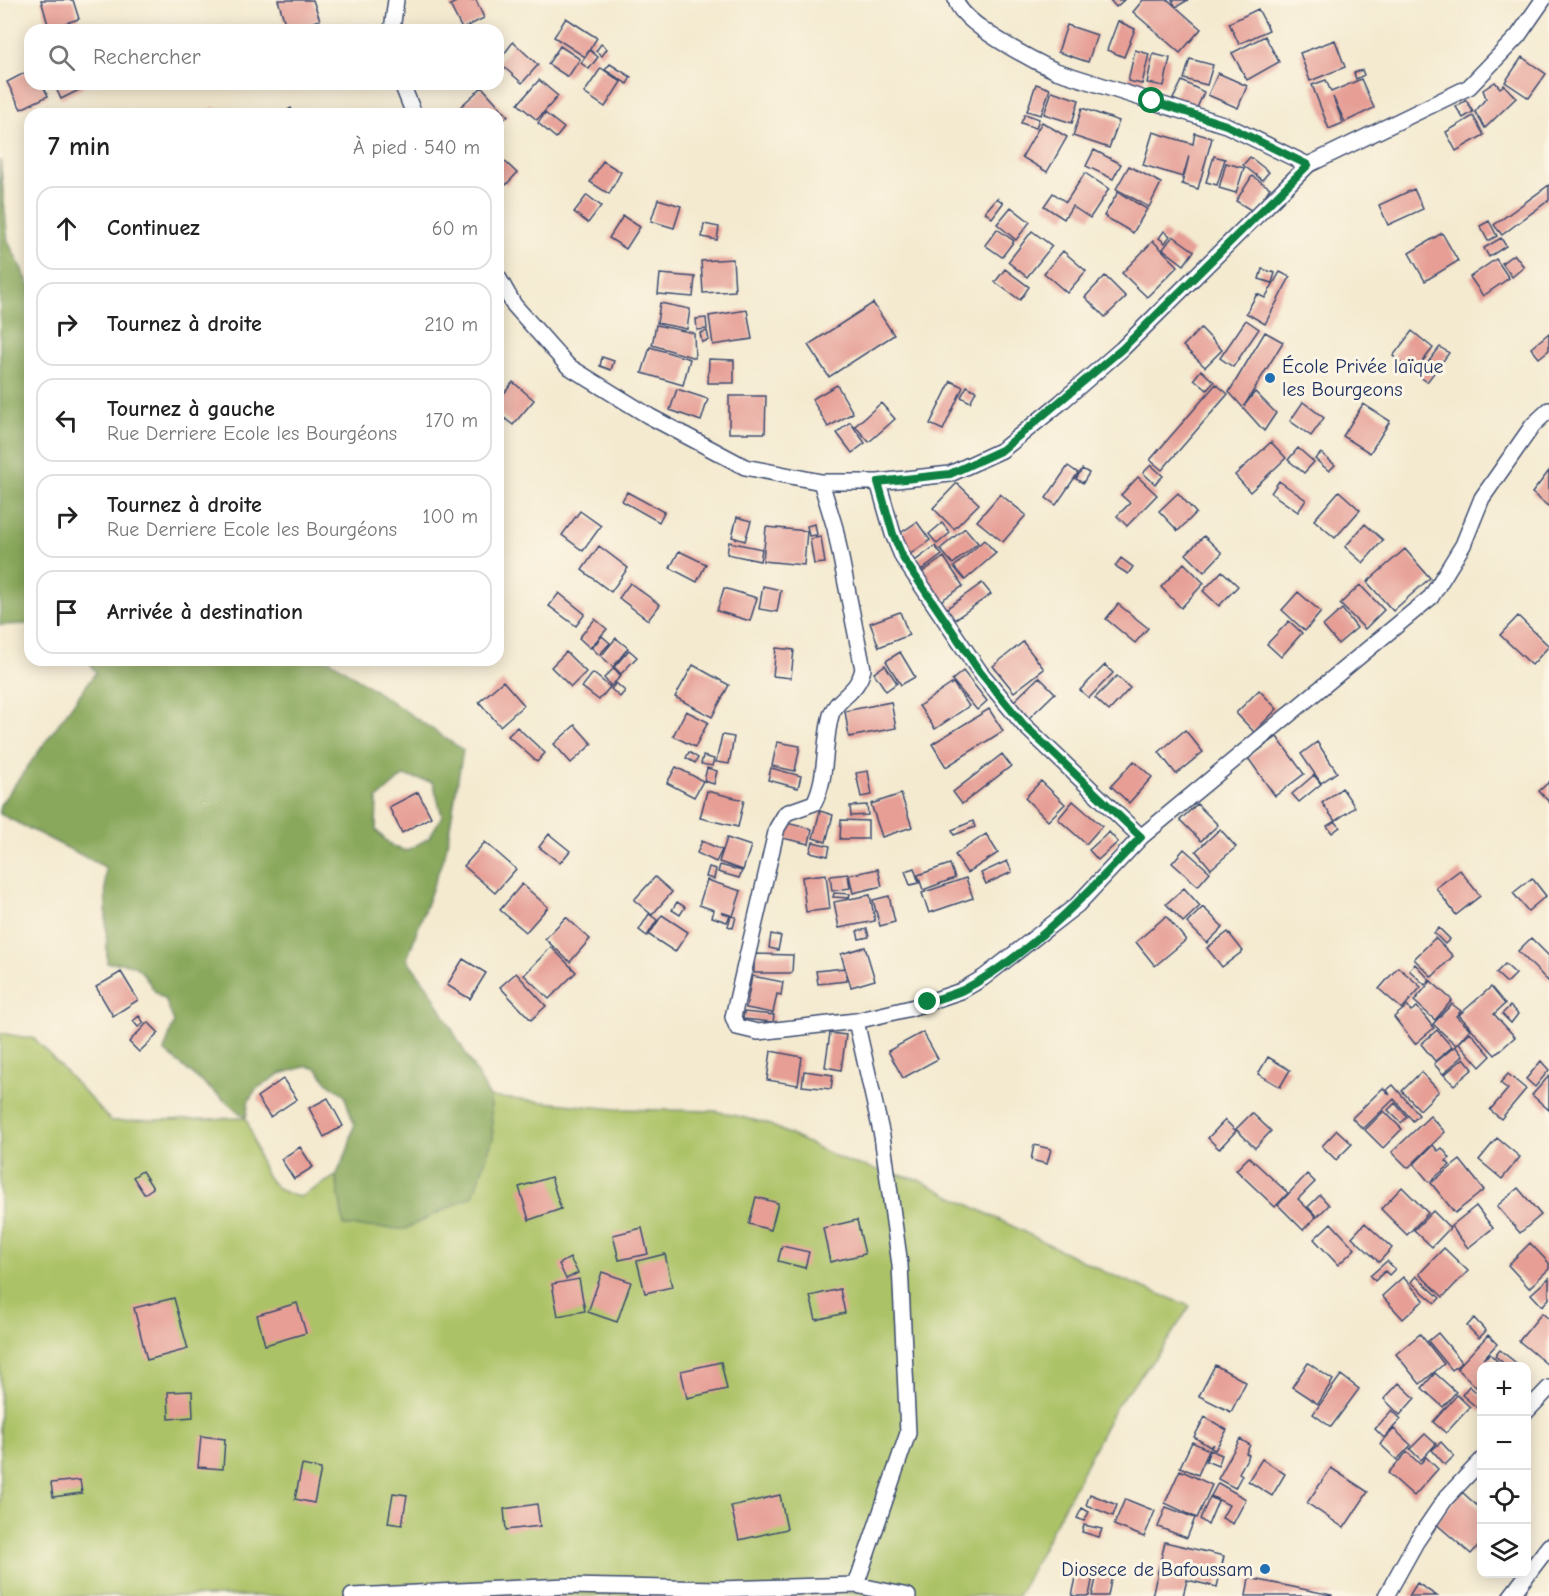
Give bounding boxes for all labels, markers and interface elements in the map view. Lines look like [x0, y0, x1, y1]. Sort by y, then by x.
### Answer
search box [24, 24, 504, 90]
icon: search [45, 41, 78, 74]
text: Rechercher [93, 44, 201, 70]
route start [1138, 87, 1164, 113]
text: 7 min [48, 132, 110, 162]
text: À pied · 540 m [353, 136, 480, 159]
icon: ahead [50, 212, 83, 245]
text: Continuez [107, 215, 200, 241]
text: 60 m [432, 217, 478, 240]
icon: right [50, 308, 83, 341]
text: Tournez à droite [107, 311, 262, 337]
text: 210 m [424, 313, 478, 336]
place label: École Privée laïque les Bourgeons [1282, 355, 1444, 401]
marker: École Privée laïque les Bourgeons [1263, 371, 1277, 385]
text: Tournez à gauche [107, 396, 275, 422]
icon: left [50, 404, 83, 437]
text: 170 m [425, 409, 478, 432]
text: Rue Derriere Ecole les Bourgéons [107, 422, 397, 445]
text: Tournez à droite [107, 492, 262, 518]
icon: right [50, 500, 83, 533]
text: 100 m [423, 505, 478, 528]
text: Rue Derriere Ecole les Bourgéons [107, 518, 397, 541]
icon: arrive [50, 596, 83, 629]
text: Arrivée à destination [107, 599, 303, 625]
route end [914, 988, 940, 1014]
map controls [1477, 1362, 1531, 1578]
button: + [1477, 1362, 1531, 1416]
button: − [1477, 1416, 1531, 1470]
button: locate [1477, 1470, 1531, 1524]
button: layers [1477, 1524, 1531, 1578]
place label: Diosece de Bafoussam [1061, 1558, 1253, 1581]
marker: Diosece de Bafoussam [1258, 1562, 1272, 1576]

